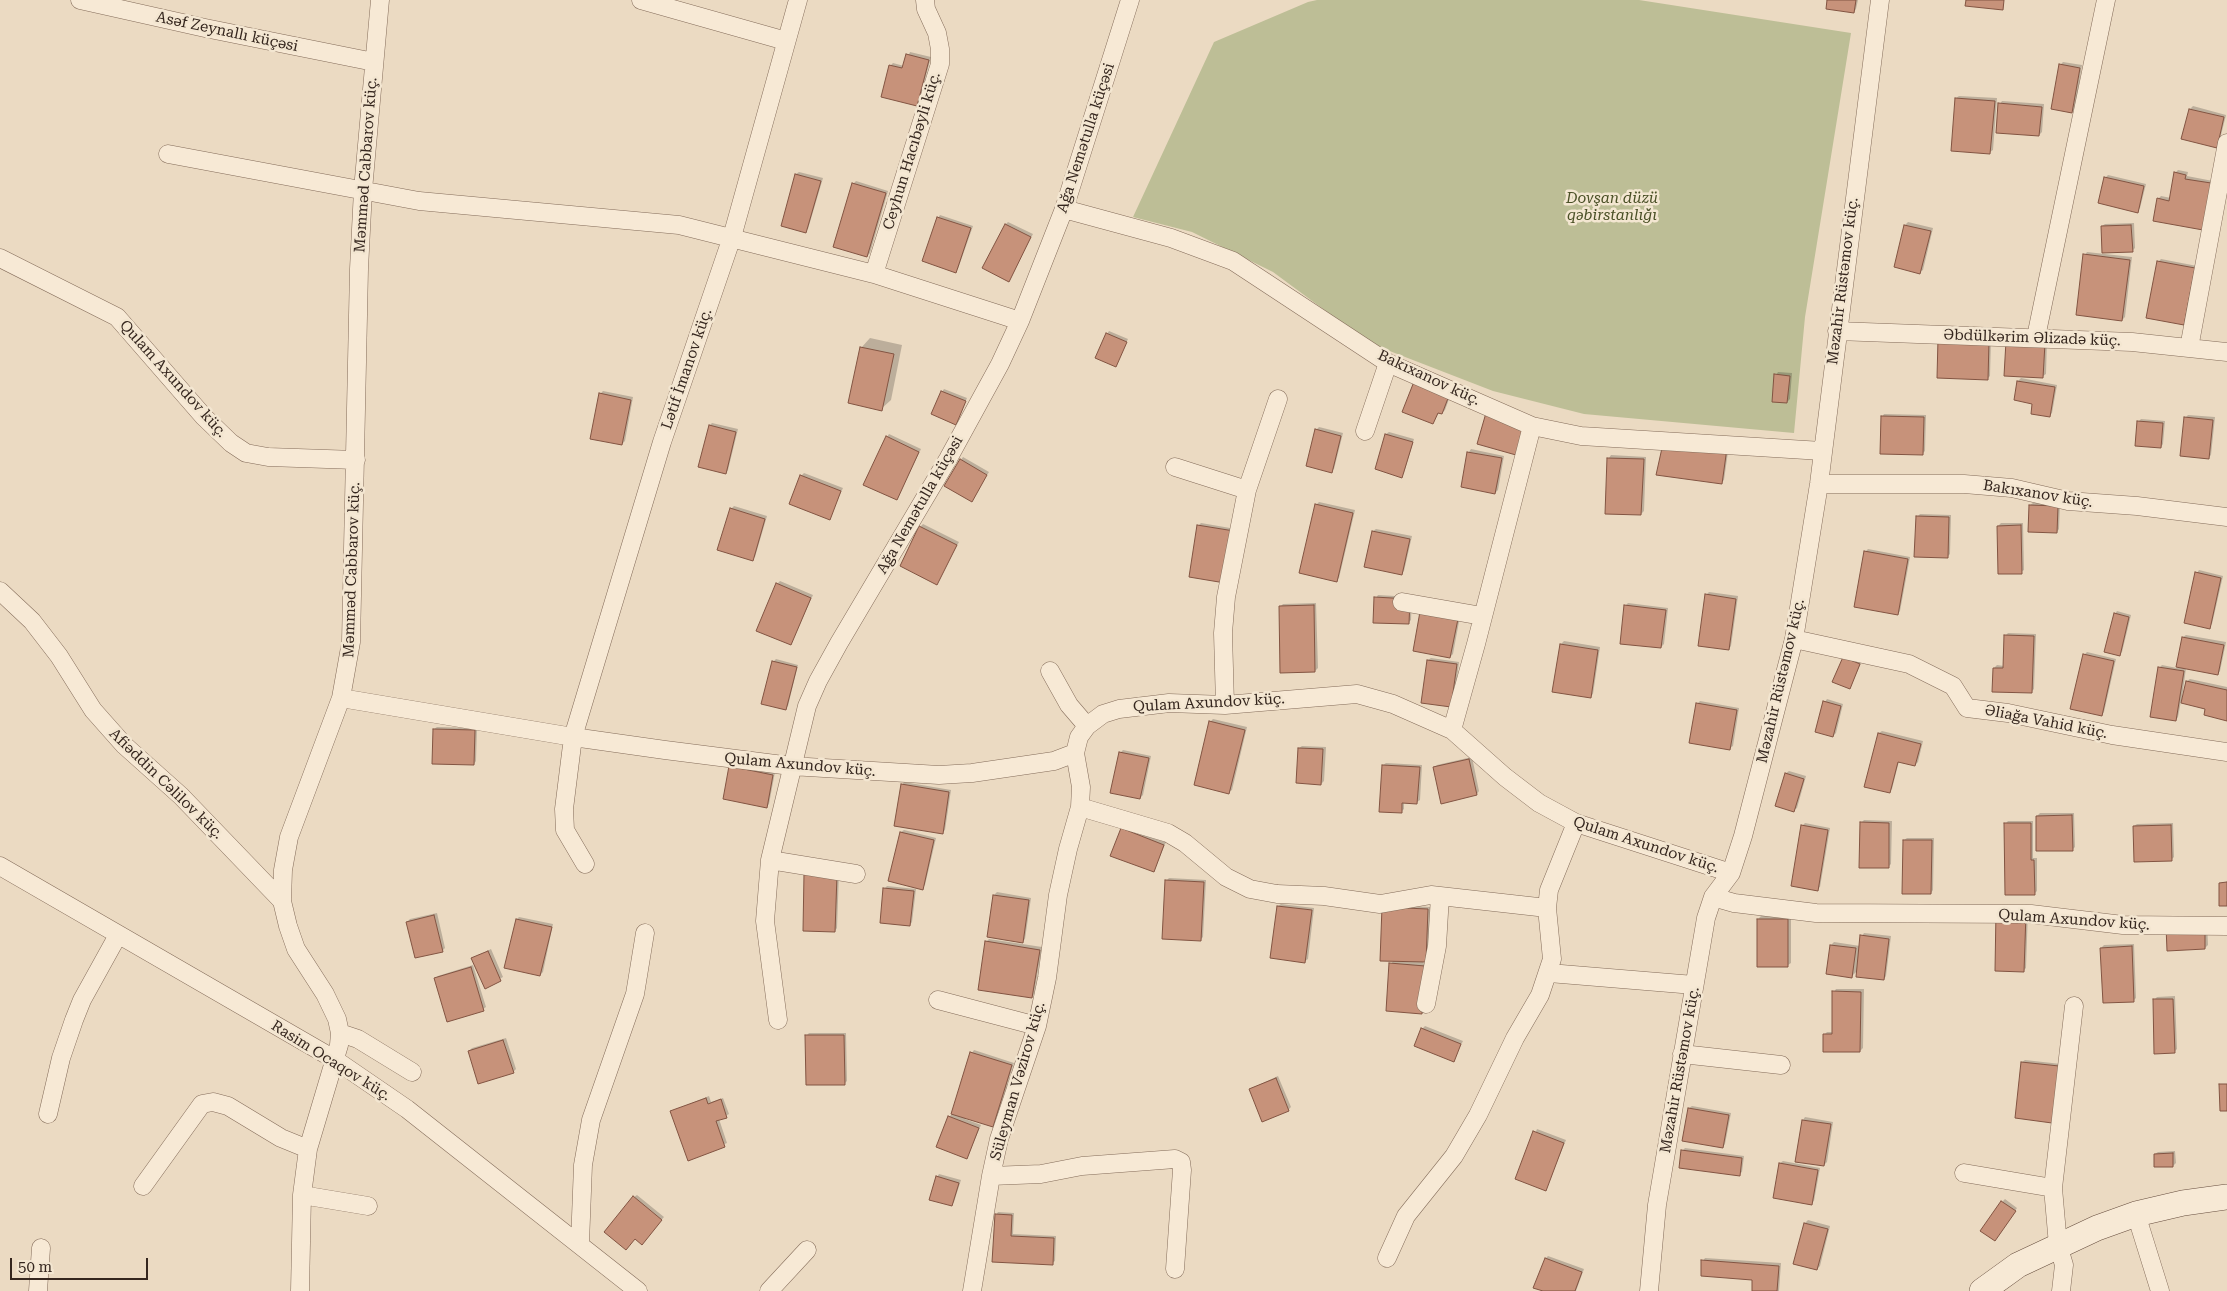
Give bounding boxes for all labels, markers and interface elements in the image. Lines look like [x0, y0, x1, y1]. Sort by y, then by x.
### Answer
street label: Asəf Zeynallı küçəsi [154, 8, 300, 56]
street label: Ağa Nemətulla küçəsi [1053, 61, 1119, 215]
street label: Ceyhun Hacıbəyli küç. [879, 70, 945, 232]
street label: Məmməd Cabbarov küç. [351, 77, 381, 253]
park label: Dovşan düzü qəbirstanlığı [1566, 190, 1658, 225]
street label: Məzahir Rüstəmov küç. [1824, 196, 1862, 366]
street label: Lətif İmanov küç. [658, 306, 716, 432]
street label: Qulam Axundov küç. [115, 317, 231, 441]
street label: Əbdülkərim Əlizadə küç. [1943, 326, 2121, 350]
street label: Bakıxanov küç. [1375, 346, 1483, 410]
street label: Ağa Nemətulla küçəsi [873, 433, 967, 577]
street label: Bakıxanov küç. [1982, 476, 2094, 512]
street label: Məmməd Cabbarov küç. [340, 482, 364, 658]
street label: Məzahir Rüstəmov küç. [1753, 597, 1809, 765]
street label: Qulam Axundov küç. [1133, 690, 1285, 716]
street label: Əliağa Vahid küç. [1983, 701, 2109, 743]
street label: Afiəddin Cəlilov küç. [105, 725, 227, 843]
street label: Qulam Axundov küç. [724, 749, 876, 781]
street label: Qulam Axundov küç. [1571, 813, 1721, 877]
street label: Qulam Axundov küç. [1998, 906, 2150, 934]
street label: Məzahir Rüstəmov küç. [1657, 985, 1703, 1155]
street label: Süleyman Vəzirov küç. [987, 1000, 1049, 1162]
street label: Rasim Ocaqov küç. [268, 1017, 394, 1105]
scale bar [12, 1248, 150, 1280]
text: 50 m [18, 1258, 52, 1276]

